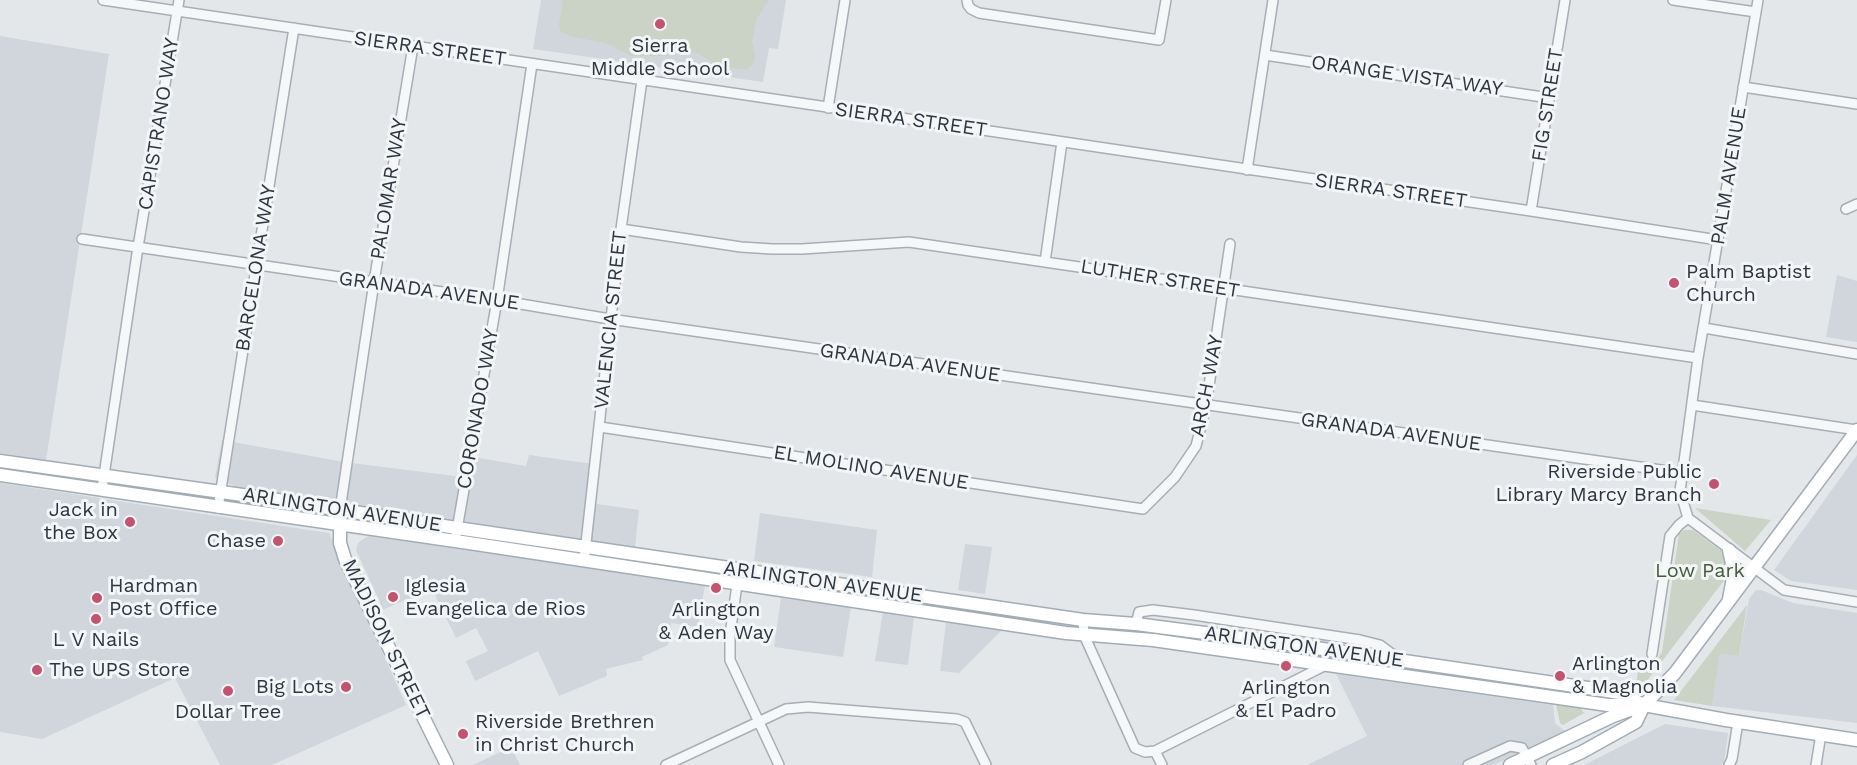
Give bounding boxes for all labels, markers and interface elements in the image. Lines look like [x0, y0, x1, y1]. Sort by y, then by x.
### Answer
marker: Sierra Middle School [653, 17, 667, 31]
street label: SIERRA STREET [352, 26, 508, 72]
place label: Sierra Middle School [591, 34, 729, 81]
street label: CAPISTRANO WAY [134, 36, 184, 212]
street label: FIG STREET [1527, 47, 1569, 163]
street label: ORANGE VISTA WAY [1310, 51, 1504, 101]
street label: SIERRA STREET [833, 97, 989, 143]
street label: PALM AVENUE [1706, 105, 1752, 247]
street label: PALOMAR WAY [366, 116, 412, 262]
street label: SIERRA STREET [1313, 168, 1469, 214]
street label: BARCELONA WAY [231, 183, 281, 353]
street label: VALENCIA STREET [590, 230, 632, 410]
street label: LUTHER STREET [1079, 255, 1241, 303]
place label: Palm Baptist Church [1686, 260, 1811, 307]
street label: GRANADA AVENUE [337, 266, 521, 316]
marker: Palm Baptist Church [1667, 276, 1681, 290]
street label: CORONADO WAY [452, 327, 504, 491]
street label: ARCH WAY [1185, 333, 1229, 439]
street label: GRANADA AVENUE [818, 338, 1002, 388]
street label: GRANADA AVENUE [1299, 407, 1483, 457]
street label: EL MOLINO AVENUE [772, 441, 970, 495]
place label: Riverside Public Library Marcy Branch [1495, 460, 1702, 507]
marker: Riverside Public Library Marcy Branch [1707, 477, 1721, 491]
street label: ARLINGTON AVENUE [241, 482, 443, 538]
place label: Jack in the Box [44, 498, 118, 545]
marker: Jack in the Box [123, 515, 137, 529]
place label: Chase [207, 529, 266, 553]
marker: Chase [271, 534, 285, 548]
street label: MADISON STREET [337, 555, 435, 723]
street label: ARLINGTON AVENUE [722, 556, 924, 608]
park label: Low Park [1655, 559, 1745, 583]
place label: Hardman Post Office [109, 574, 217, 621]
place label: Iglesia Evangelica de Rios [405, 574, 586, 621]
marker: Arlington & Aden Way [709, 581, 723, 595]
marker: Iglesia Evangelica de Rios [386, 590, 400, 604]
marker: Hardman Post Office [90, 591, 104, 605]
place label: Arlington & Aden Way [658, 598, 774, 645]
marker: L V Nails [89, 612, 103, 626]
street label: ARLINGTON AVENUE [1203, 621, 1405, 673]
place label: L V Nails [53, 628, 139, 652]
place label: Arlington & Magnolia [1572, 652, 1677, 699]
place label: The UPS Store [49, 658, 190, 682]
marker: Arlington & El Padro [1279, 659, 1293, 673]
marker: The UPS Store [30, 663, 44, 677]
marker: Arlington & Magnolia [1553, 669, 1567, 683]
place label: Big Lots [256, 675, 334, 699]
place label: Arlington & El Padro [1236, 676, 1336, 723]
marker: Big Lots [339, 680, 353, 694]
marker: Dollar Tree [221, 684, 235, 698]
place label: Dollar Tree [175, 700, 281, 724]
place label: Riverside Brethren in Christ Church [475, 710, 655, 757]
marker: Riverside Brethren in Christ Church [456, 727, 470, 741]

